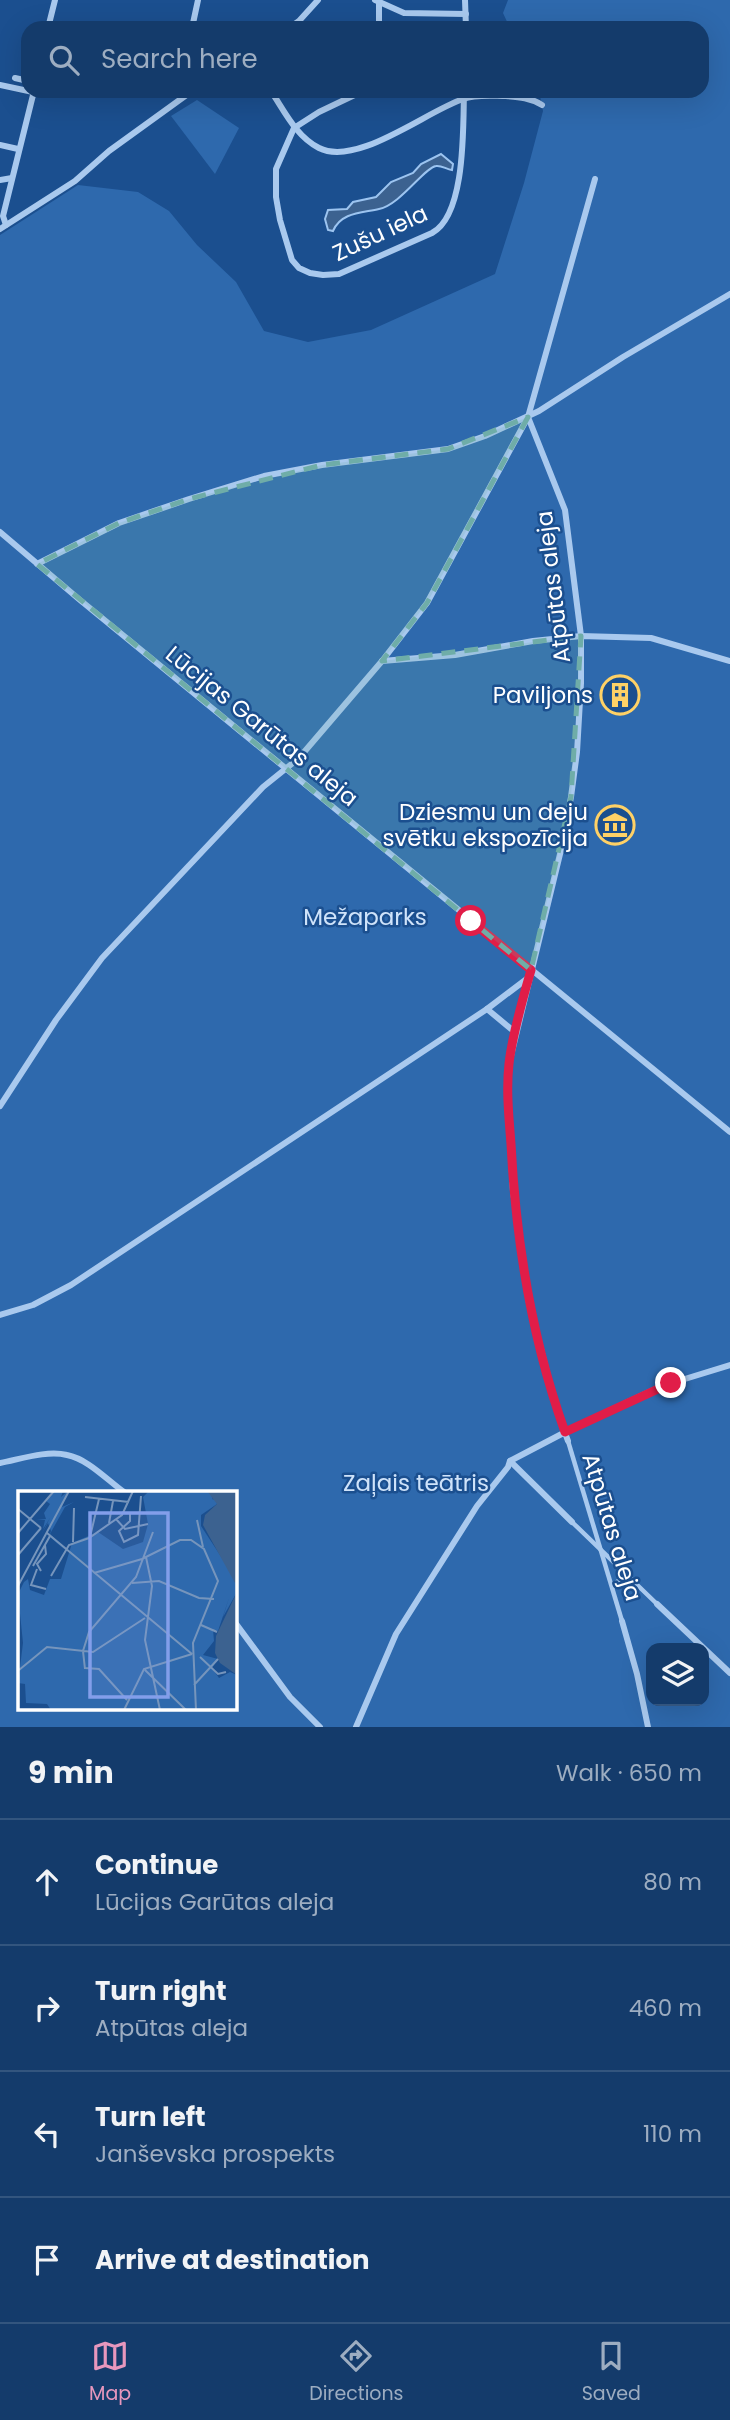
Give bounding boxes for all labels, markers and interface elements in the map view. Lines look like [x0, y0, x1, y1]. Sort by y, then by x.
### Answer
search box [21, 21, 709, 98]
icon: search [45, 41, 83, 79]
text: Search here [101, 41, 258, 77]
street label: Zušu iela [327, 197, 433, 269]
street label: Atpūtas aleja [528, 509, 578, 665]
street label: Lūcijas Garūtas aleja [159, 638, 365, 814]
building icon: Paviljons [599, 674, 641, 716]
place label: Paviljons [493, 679, 593, 711]
place label: Dziesmu un deju svētku ekspozīcija [382, 796, 588, 854]
museum icon: Dziesmu un deju svētku ekspozīcija [594, 804, 636, 846]
park label: Mežaparks [303, 901, 427, 933]
route start [455, 905, 486, 936]
route end [655, 1367, 686, 1398]
street label: Atpūtas aleja [574, 1449, 650, 1605]
park label: Zaļais teātris [343, 1467, 489, 1499]
inset map [18, 1491, 236, 1710]
map controls [646, 1643, 709, 1706]
button: layers [646, 1643, 709, 1706]
text: 9 min [28, 1751, 114, 1794]
text: Walk · 650 m [556, 1757, 702, 1789]
text: Continue [95, 1847, 218, 1883]
icon: ahead [28, 1863, 66, 1901]
text: 80 m [643, 1866, 702, 1898]
text: Lūcijas Garūtas aleja [95, 1886, 334, 1918]
text: Turn right [95, 1973, 227, 2009]
icon: right [28, 1989, 66, 2027]
text: 460 m [629, 1992, 702, 2024]
text: Atpūtas aleja [95, 2012, 248, 2044]
text: Turn left [95, 2099, 206, 2135]
icon: left [28, 2115, 66, 2153]
text: 110 m [643, 2118, 702, 2150]
text: Janševska prospekts [95, 2138, 335, 2170]
icon: arrive [28, 2241, 66, 2279]
text: Arrive at destination [95, 2242, 370, 2278]
tab: Map [89, 2337, 131, 2408]
tab: Directions [309, 2337, 404, 2408]
tab: Saved [582, 2337, 641, 2408]

